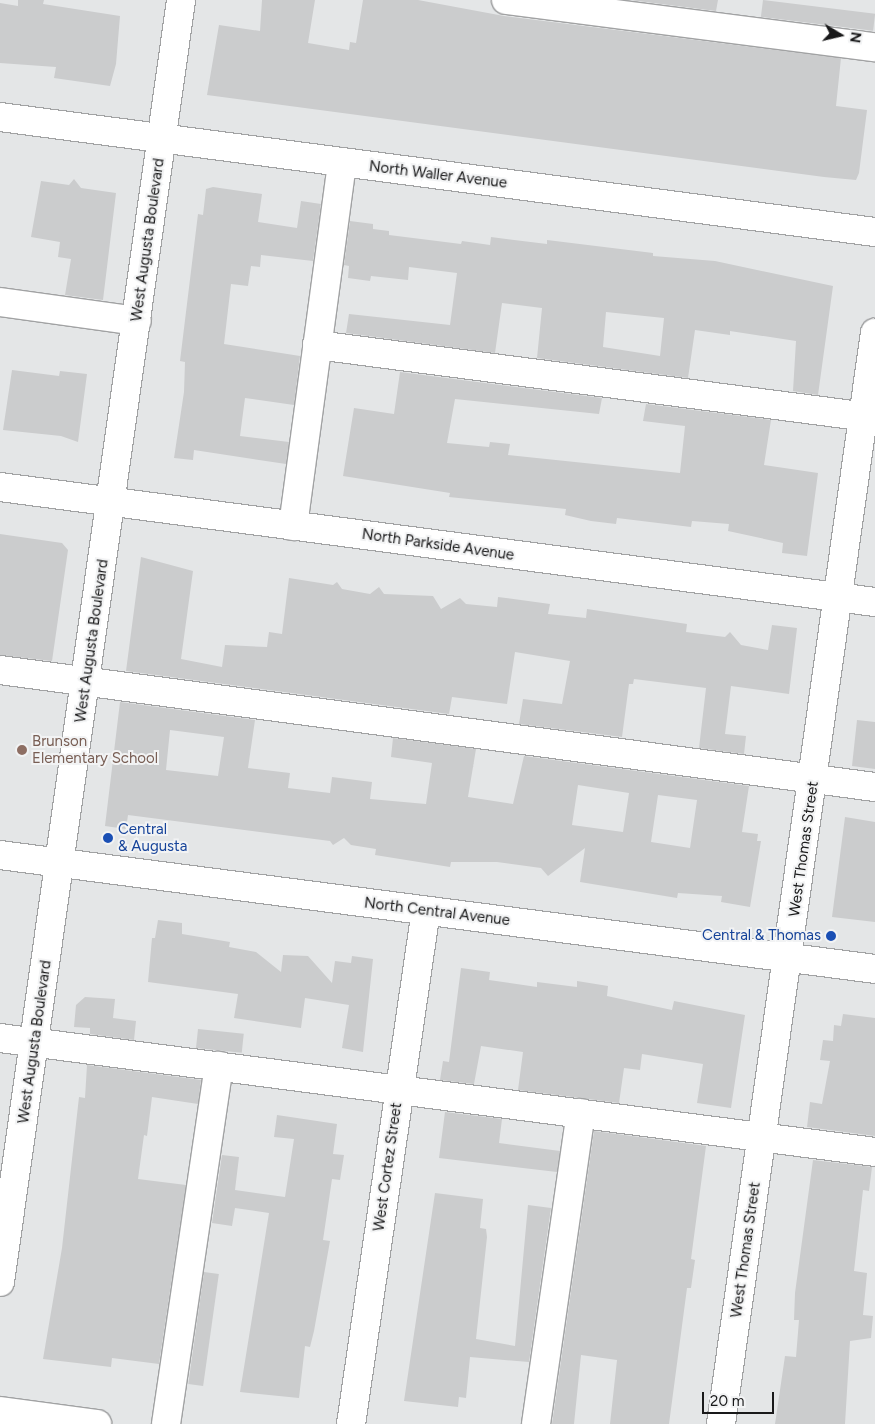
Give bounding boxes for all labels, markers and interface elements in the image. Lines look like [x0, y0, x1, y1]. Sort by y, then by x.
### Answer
north arrow [815, 10, 865, 60]
text: N [846, 31, 865, 44]
street label: West Augusta Boulevard [128, 157, 168, 323]
street label: North Waller Avenue [368, 158, 508, 192]
street label: North Parkside Avenue [361, 525, 515, 565]
street label: West Augusta Boulevard [72, 558, 112, 724]
place label: Brunson Elementary School [32, 732, 158, 767]
marker: Brunson Elementary School [16, 744, 28, 756]
street label: West Thomas Street [786, 780, 822, 918]
place label: Central & Augusta [118, 820, 187, 855]
marker: Central & Augusta [102, 832, 114, 844]
street label: North Central Avenue [363, 894, 511, 930]
place label: Central & Thomas [702, 927, 821, 945]
marker: Central & Thomas [825, 930, 837, 942]
street label: West Augusta Boulevard [15, 959, 55, 1125]
street label: West Cortez Street [370, 1101, 406, 1233]
street label: West Thomas Street [728, 1181, 764, 1319]
scale bar [705, 1382, 778, 1414]
text: 20 m [710, 1392, 744, 1410]

